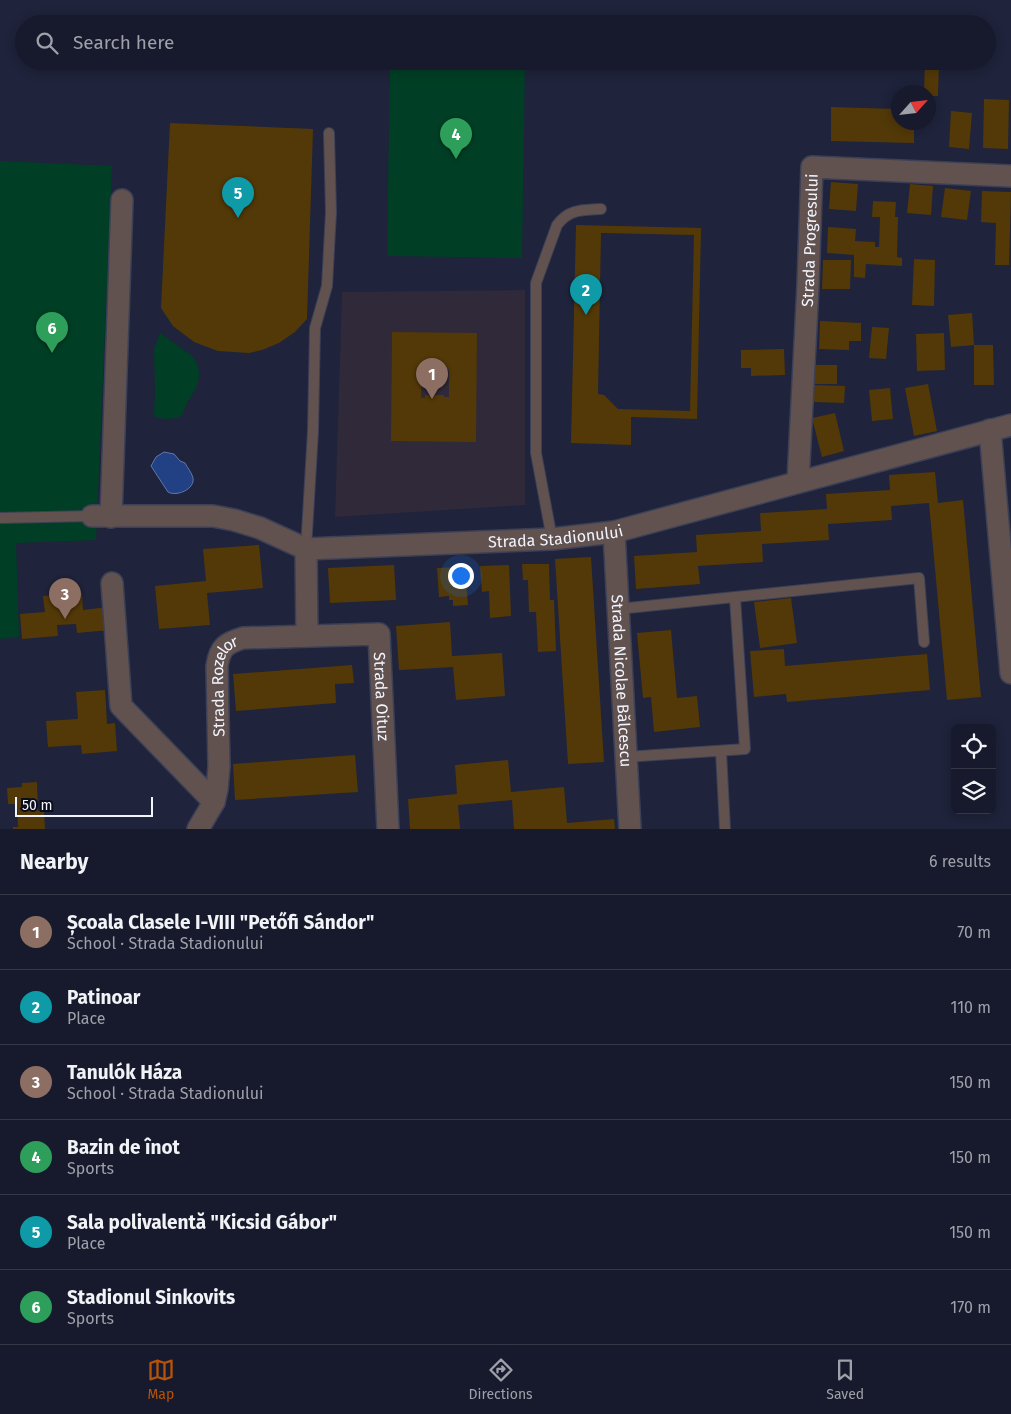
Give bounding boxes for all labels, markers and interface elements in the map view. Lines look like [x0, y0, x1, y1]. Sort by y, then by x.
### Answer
search box [15, 15, 996, 70]
icon: search [33, 29, 61, 57]
text: Search here [73, 31, 174, 54]
north arrow [891, 85, 936, 130]
pin: 4 [440, 118, 472, 159]
street label: Strada Progresului [797, 173, 821, 307]
pin: 5 [222, 177, 254, 218]
pin: 2 [570, 274, 602, 315]
pin: 6 [36, 312, 68, 353]
pin: 1 [416, 358, 448, 399]
street label: Strada Stadionului [488, 521, 625, 551]
your location [448, 563, 474, 589]
pin: 3 [49, 578, 81, 619]
street label: Strada Nicolae Bălcescu [608, 594, 636, 768]
street label: Strada Rozelor [208, 631, 241, 737]
street label: Strada Oituz [370, 652, 393, 741]
map controls [951, 724, 996, 814]
button: locate [951, 724, 996, 769]
button: layers [951, 769, 996, 814]
scale bar [15, 794, 152, 817]
text: 50 m [22, 797, 53, 814]
text: Nearby [20, 849, 88, 875]
text: 6 results [929, 852, 991, 871]
text: Școala Clasele I-VIII "Petőfi Sándor" [67, 911, 374, 934]
text: 1 [32, 923, 40, 942]
text: 70 m [957, 923, 991, 942]
text: School · Strada Stadionului [67, 934, 263, 953]
text: Patinoar [67, 986, 140, 1009]
text: 2 [32, 998, 40, 1017]
text: 110 m [950, 998, 991, 1017]
text: Place [67, 1009, 106, 1028]
text: Tanulók Háza [67, 1061, 182, 1084]
text: 3 [32, 1073, 40, 1092]
text: 150 m [949, 1073, 991, 1092]
text: School · Strada Stadionului [67, 1084, 263, 1103]
text: Bazin de înot [67, 1136, 180, 1159]
text: 4 [31, 1148, 41, 1167]
text: 150 m [949, 1148, 991, 1167]
text: Sports [67, 1159, 114, 1178]
text: Sala polivalentă "Kicsid Gábor" [67, 1211, 337, 1234]
text: 5 [32, 1223, 40, 1242]
text: 150 m [949, 1223, 991, 1242]
text: Place [67, 1234, 106, 1253]
text: Stadionul Sinkovits [67, 1286, 235, 1309]
text: 6 [31, 1298, 41, 1317]
text: 170 m [950, 1298, 991, 1317]
text: Sports [67, 1309, 114, 1328]
tab: Map [147, 1356, 175, 1403]
tab: Directions [468, 1356, 533, 1403]
tab: Saved [826, 1356, 864, 1403]

